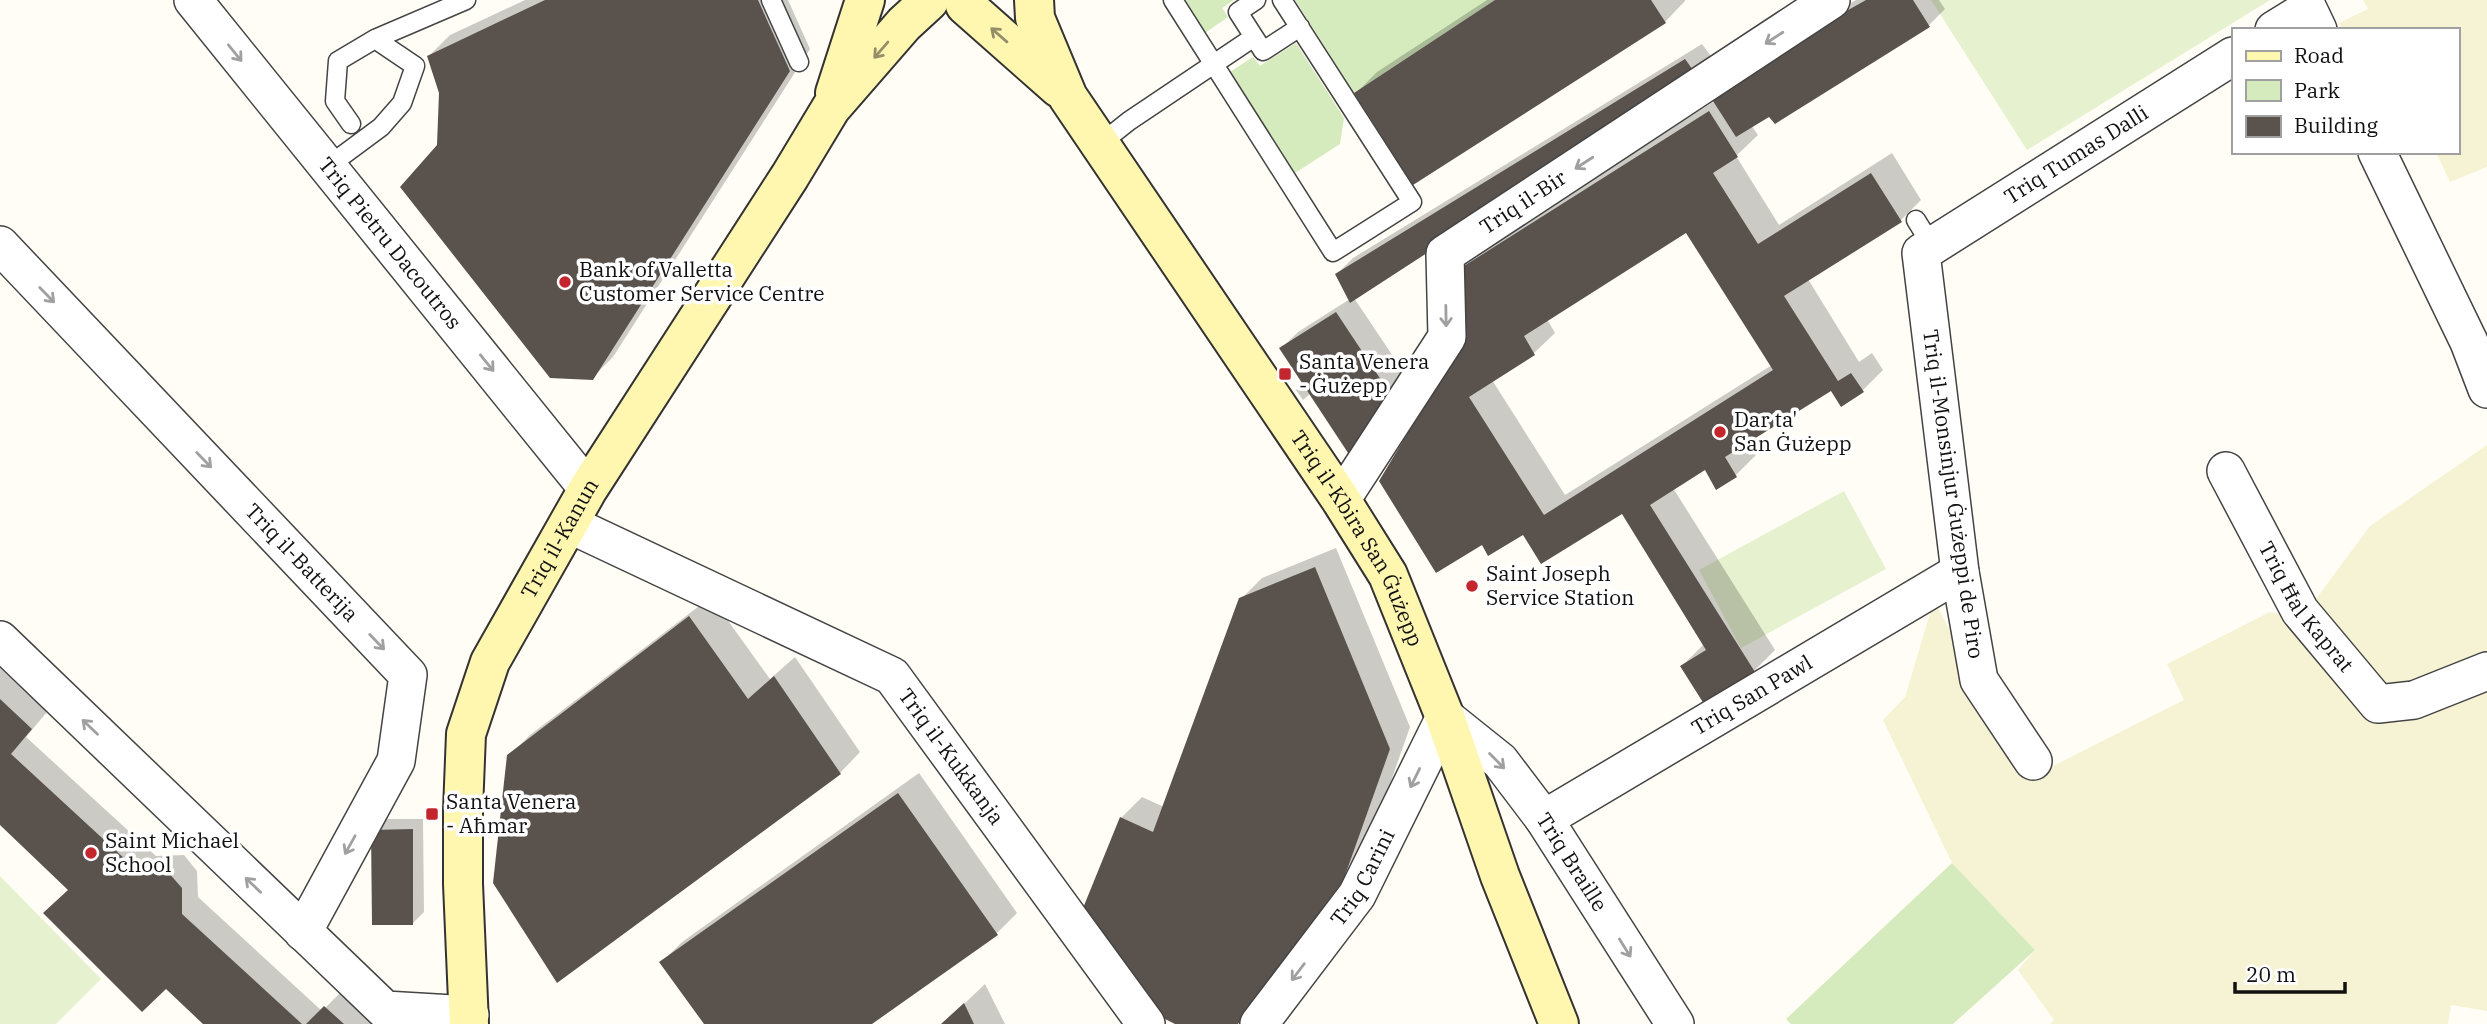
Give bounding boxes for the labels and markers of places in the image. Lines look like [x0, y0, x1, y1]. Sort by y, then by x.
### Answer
place label: Bank of Valletta Customer Service Centre [579, 255, 825, 307]
marker: Bank of Valletta Customer Service Centre [557, 274, 573, 290]
place label: Santa Venera - Ġużepp [1299, 347, 1429, 399]
marker: Santa Venera - Ġużepp [1277, 366, 1293, 382]
place label: Dar ta' San Ġużepp [1734, 405, 1852, 457]
marker: Dar ta' San Ġużepp [1712, 424, 1728, 440]
place label: Saint Joseph Service Station [1486, 559, 1634, 611]
marker: Saint Joseph Service Station [1464, 578, 1480, 594]
place label: Santa Venera - Aħmar [446, 787, 576, 839]
marker: Santa Venera - Aħmar [424, 806, 440, 822]
place label: Saint Michael School [105, 826, 239, 878]
marker: Saint Michael School [83, 845, 99, 861]

